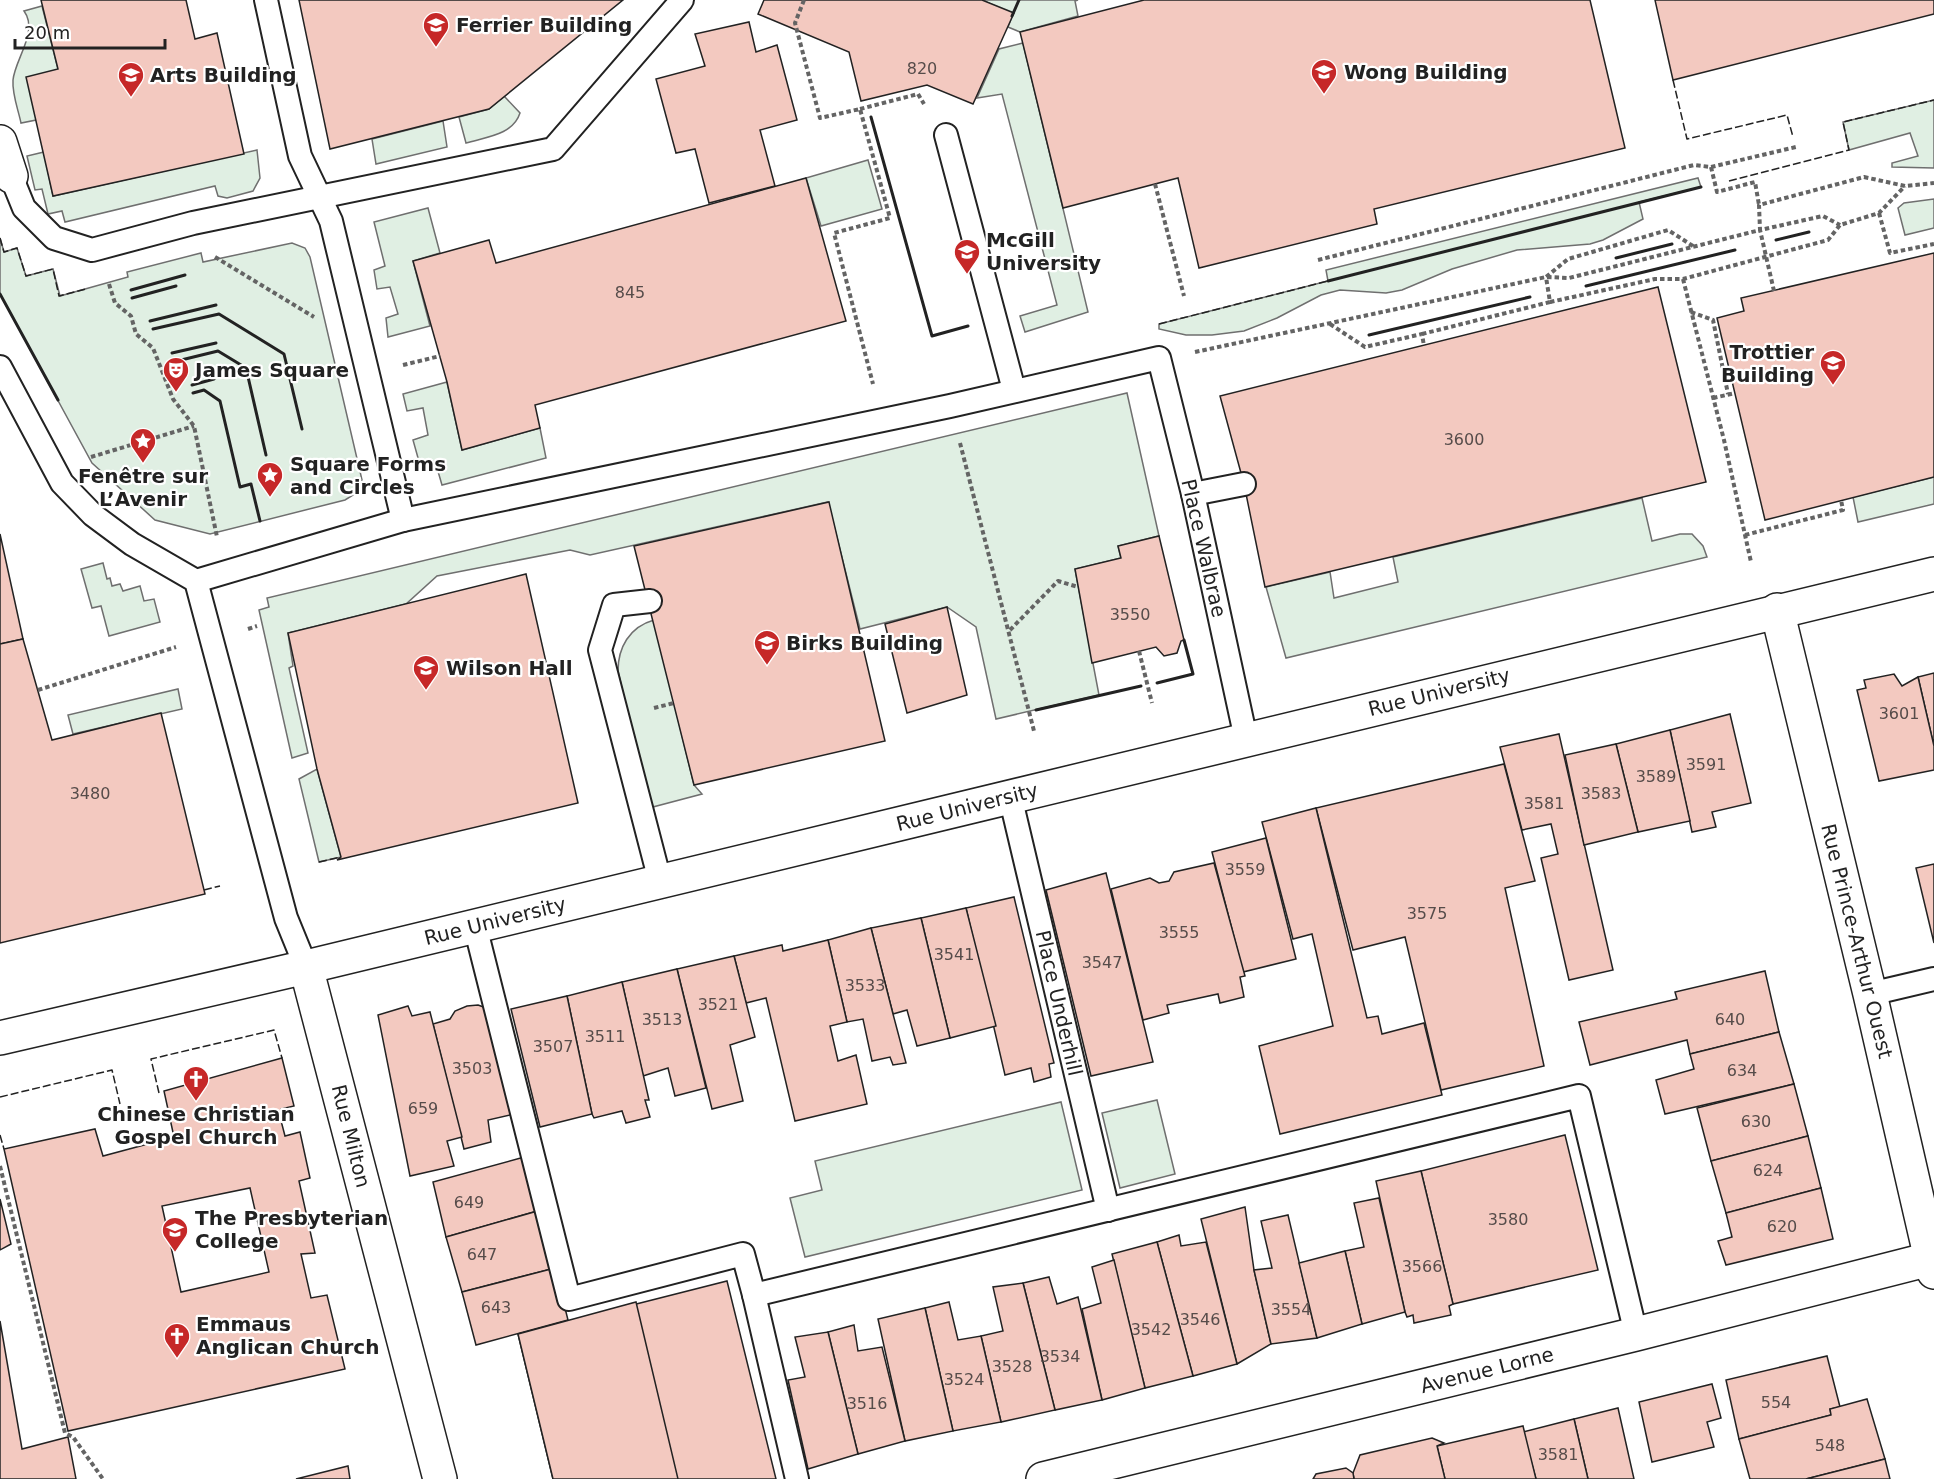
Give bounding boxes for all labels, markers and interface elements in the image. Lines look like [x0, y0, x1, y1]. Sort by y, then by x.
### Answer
school or university icon: Ferrier Building [421, 10, 451, 48]
scale bar [15, 12, 165, 50]
place label: Ferrier Building [456, 13, 632, 37]
text: 20 m [24, 22, 70, 43]
school or university icon: Wong Building [1309, 57, 1339, 95]
house number: 820 [907, 59, 937, 78]
school or university icon: Arts Building [116, 60, 146, 98]
place label: Wong Building [1344, 60, 1508, 84]
place label: Arts Building [150, 63, 297, 87]
place label: McGill University [986, 228, 1101, 275]
school or university icon: McGill University [952, 237, 982, 275]
house number: 845 [615, 283, 645, 302]
place label: Trottier Building [1721, 340, 1814, 387]
school or university icon: Trottier Building [1818, 348, 1848, 386]
theatre icon: James Square [161, 355, 191, 393]
place label: James Square [193, 358, 349, 382]
place icon: Fenêtre sur L’Avenir [128, 426, 158, 464]
house number: 3600 [1444, 430, 1484, 449]
place label: Square Forms and Circles [290, 452, 446, 499]
place icon: Square Forms and Circles [255, 460, 285, 498]
place label: Fenêtre sur L’Avenir [78, 464, 208, 511]
street label: Place Walbrae [1176, 476, 1232, 620]
house number: 3550 [1110, 605, 1150, 624]
school or university icon: Birks Building [752, 628, 782, 666]
place label: Birks Building [786, 631, 943, 655]
school or university icon: Wilson Hall [411, 653, 441, 691]
place label: Wilson Hall [446, 656, 573, 680]
street label: Rue University [1366, 663, 1513, 721]
house number: 3601 [1879, 704, 1919, 723]
house number: 3591 [1686, 755, 1726, 774]
house number: 3589 [1636, 767, 1676, 786]
street label: Rue University [894, 778, 1041, 836]
house number: 3480 [70, 784, 110, 803]
house number: 3583 [1581, 784, 1621, 803]
house number: 3581 [1524, 794, 1564, 813]
street label: Rue Prince-Arthur Ouest [1816, 821, 1898, 1061]
house number: 3559 [1225, 860, 1265, 879]
street label: Rue University [422, 892, 569, 950]
house number: 3575 [1407, 904, 1447, 923]
house number: 3555 [1159, 923, 1199, 942]
street label: Place Underhill [1031, 928, 1087, 1078]
house number: 3541 [934, 945, 974, 964]
house number: 3547 [1082, 953, 1122, 972]
house number: 3533 [845, 976, 885, 995]
house number: 3521 [698, 995, 738, 1014]
house number: 3513 [642, 1010, 682, 1029]
house number: 640 [1715, 1010, 1745, 1029]
house number: 3511 [585, 1027, 625, 1046]
house number: 3507 [533, 1037, 573, 1056]
house number: 3503 [452, 1059, 492, 1078]
house number: 634 [1727, 1061, 1757, 1080]
church icon: Chinese Christian Gospel Church [181, 1064, 211, 1102]
street label: Rue Milton [327, 1082, 375, 1190]
house number: 659 [408, 1099, 438, 1118]
place label: Chinese Christian Gospel Church [97, 1102, 295, 1149]
house number: 630 [1741, 1112, 1771, 1131]
house number: 624 [1753, 1161, 1783, 1180]
house number: 649 [454, 1193, 484, 1212]
place label: The Presbyterian College [195, 1206, 388, 1253]
house number: 3580 [1488, 1210, 1528, 1229]
school or university icon: The Presbyterian College [160, 1215, 190, 1253]
house number: 620 [1767, 1217, 1797, 1236]
house number: 647 [467, 1245, 497, 1264]
house number: 3566 [1402, 1257, 1442, 1276]
house number: 643 [481, 1298, 511, 1317]
house number: 3554 [1271, 1300, 1311, 1319]
house number: 3546 [1180, 1310, 1220, 1329]
place label: Emmaus Anglican Church [196, 1312, 379, 1359]
house number: 3542 [1131, 1320, 1171, 1339]
church icon: Emmaus Anglican Church [162, 1321, 192, 1359]
street label: Avenue Lorne [1418, 1342, 1556, 1398]
house number: 3534 [1040, 1347, 1080, 1366]
house number: 3528 [992, 1357, 1032, 1376]
house number: 3524 [944, 1370, 984, 1389]
house number: 554 [1761, 1393, 1791, 1412]
house number: 3516 [847, 1394, 887, 1413]
house number: 548 [1815, 1436, 1845, 1455]
house number: 3581 [1538, 1445, 1578, 1464]

